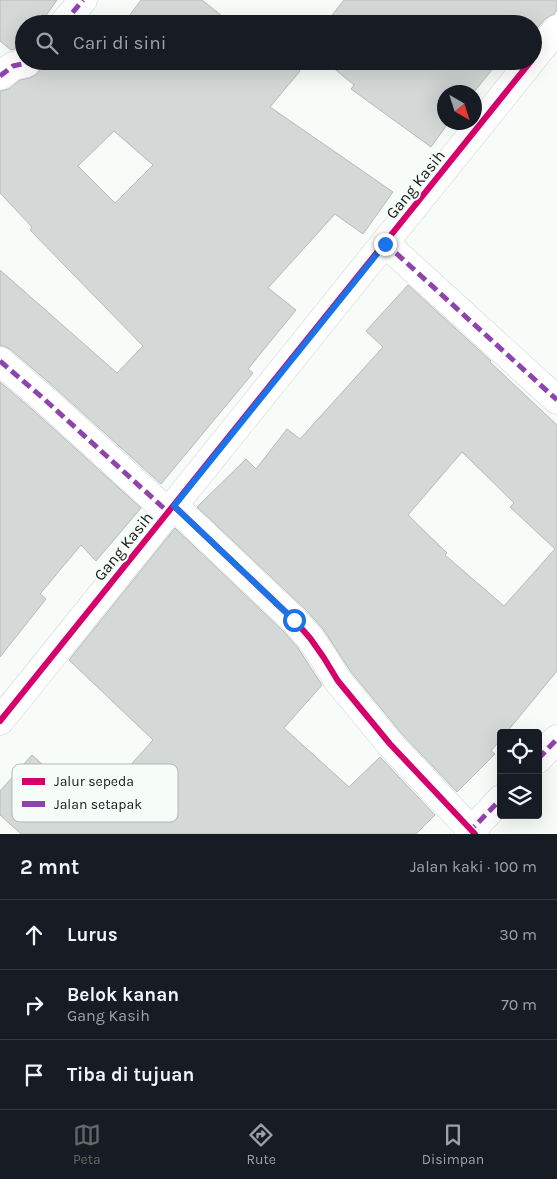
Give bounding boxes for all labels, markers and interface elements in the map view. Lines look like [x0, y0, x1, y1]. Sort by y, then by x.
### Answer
search box [15, 15, 542, 70]
icon: search [33, 29, 61, 57]
text: Cari di sini [73, 32, 166, 54]
north arrow [437, 85, 482, 130]
street label: Gang Kasih [382, 146, 449, 223]
route end [374, 233, 397, 256]
street label: Gang Kasih [90, 508, 157, 585]
route start [283, 609, 306, 632]
map controls [497, 729, 542, 819]
button: locate [497, 729, 542, 774]
legend [12, 764, 178, 822]
text: Jalur sepeda [54, 773, 134, 790]
button: layers [497, 774, 542, 819]
text: Jalan setapak [54, 796, 142, 813]
text: 2 mnt [20, 855, 79, 879]
text: Jalan kaki · 100 m [410, 857, 537, 876]
icon: ahead [20, 921, 48, 949]
text: Lurus [67, 924, 118, 946]
text: 30 m [499, 925, 537, 944]
text: Belok kanan [67, 984, 179, 1006]
icon: right [20, 991, 48, 1019]
text: 70 m [501, 995, 537, 1014]
text: Gang Kasih [67, 1006, 150, 1025]
icon: arrive [20, 1061, 48, 1089]
text: Tiba di tujuan [67, 1064, 194, 1086]
tab: Peta [73, 1121, 101, 1168]
tab: Rute [247, 1121, 276, 1168]
tab: Disimpan [422, 1121, 484, 1168]

